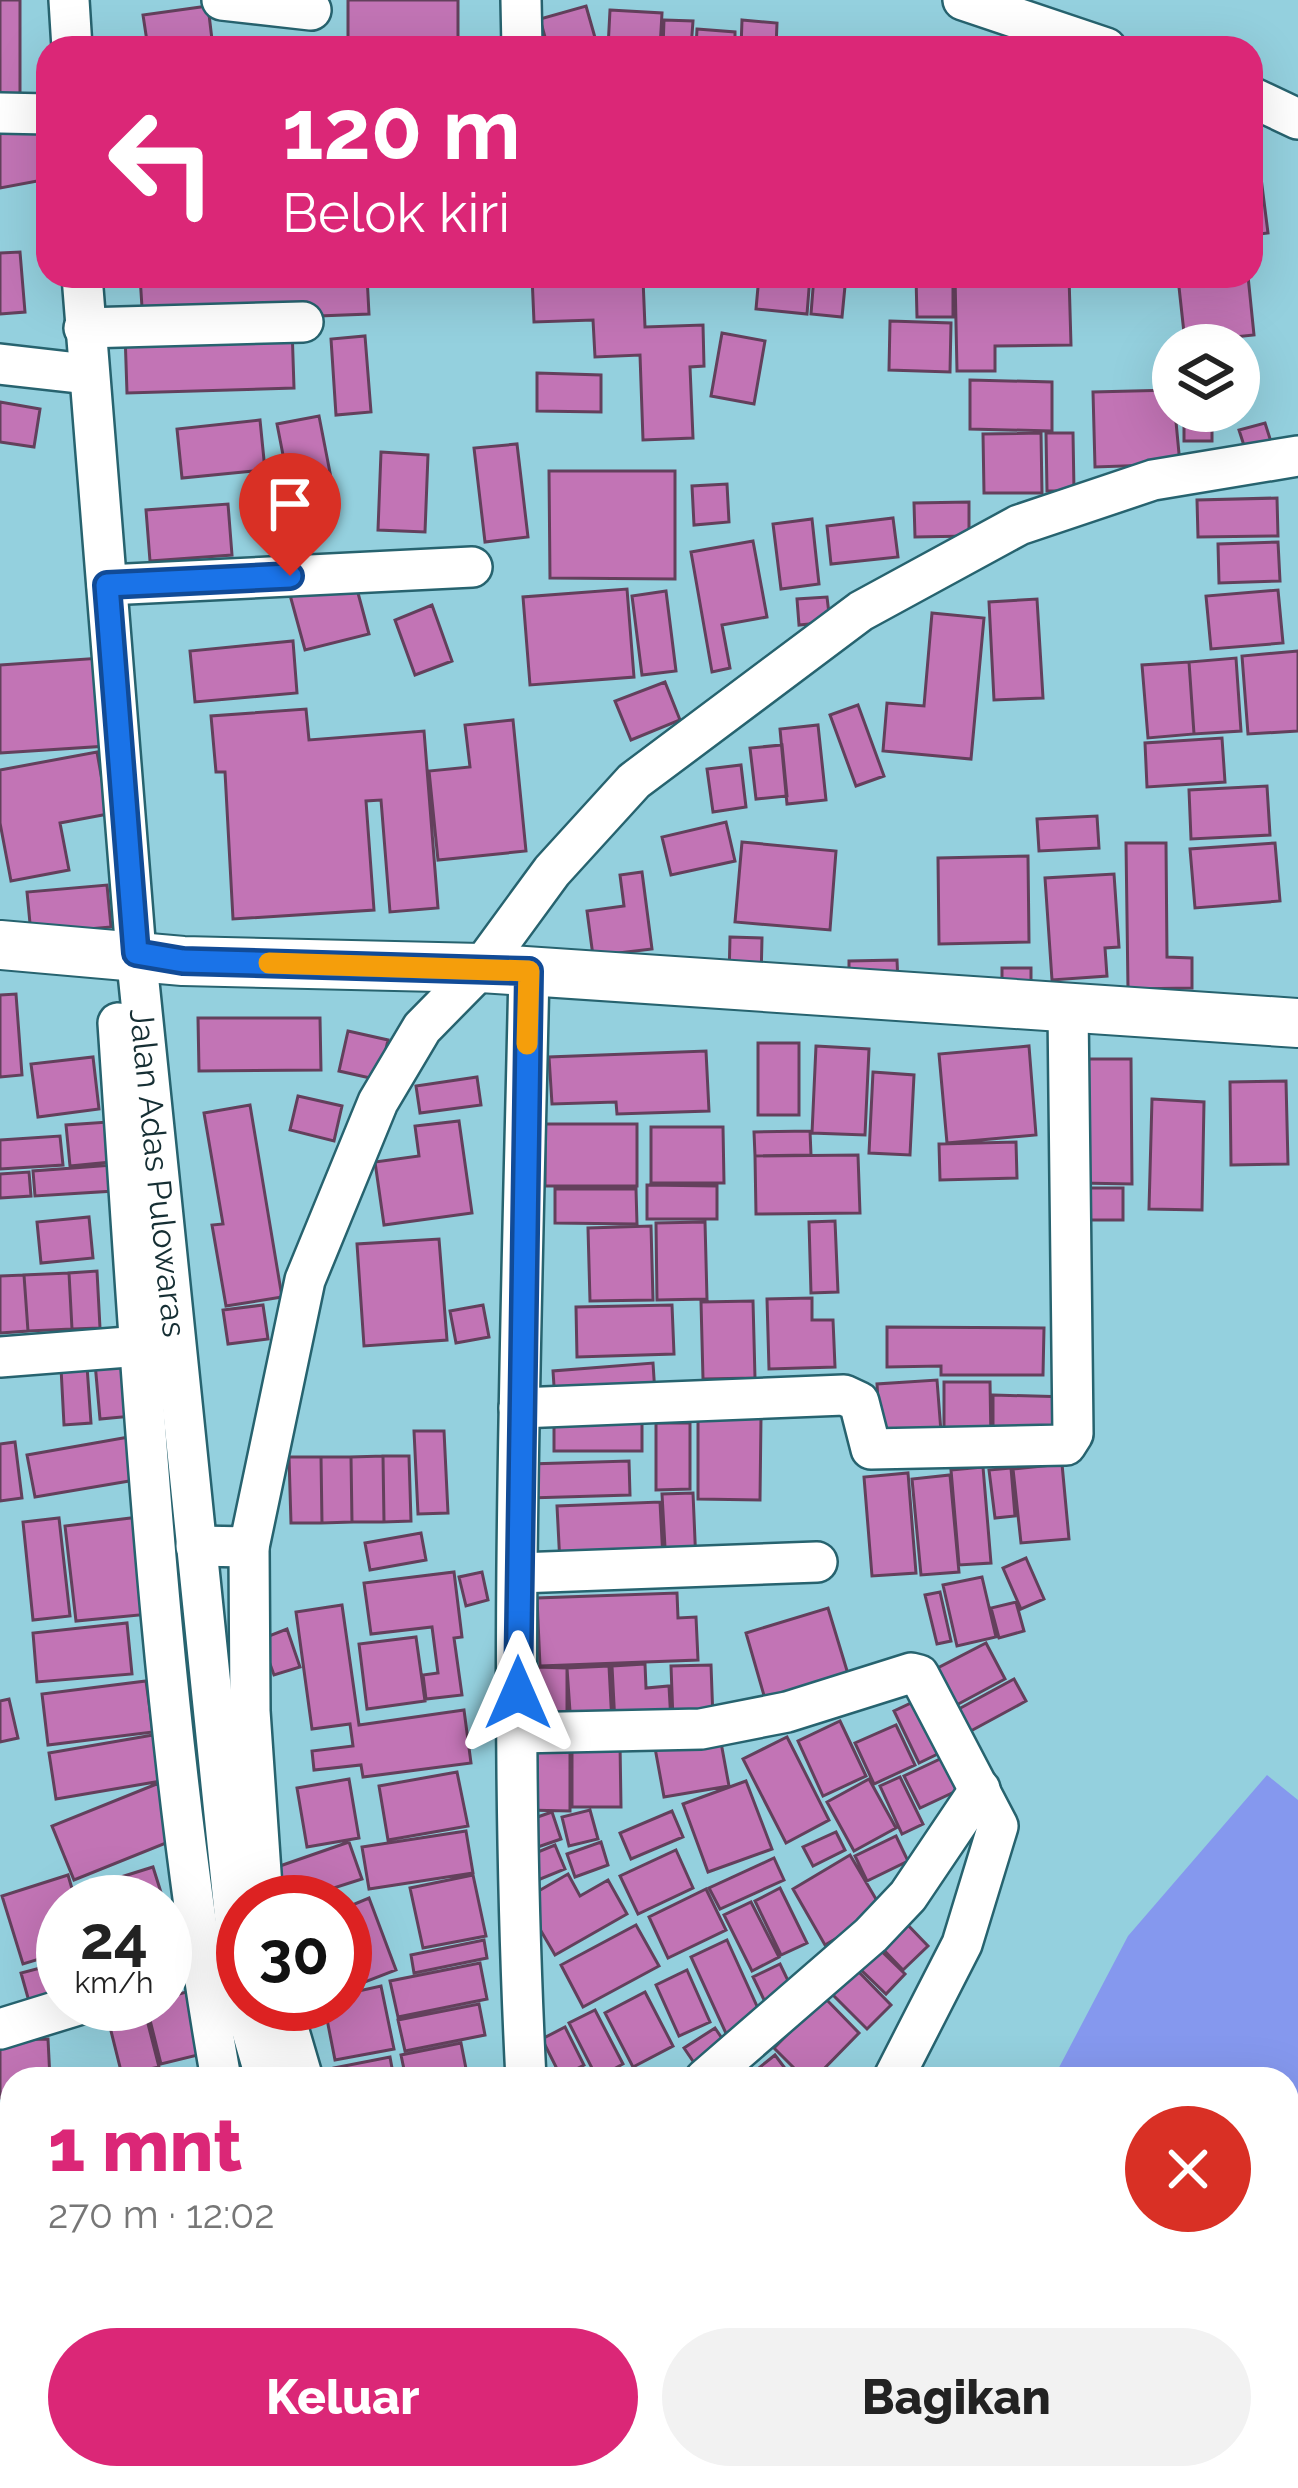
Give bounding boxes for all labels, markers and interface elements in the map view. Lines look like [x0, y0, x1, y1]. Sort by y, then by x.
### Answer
text: 120 m [282, 80, 521, 179]
icon: left [84, 84, 240, 240]
text: Belok kiri [282, 181, 510, 245]
map controls [1152, 324, 1260, 432]
button: layers [1152, 324, 1260, 432]
pin [239, 453, 341, 576]
icon: arrive [257, 471, 323, 537]
street label: Jalan Adas Pulowaras [122, 1007, 194, 1339]
position arrow [455, 1630, 581, 1756]
speed limit sign: 30 [216, 1875, 372, 2031]
text: 24 [80, 1903, 148, 1973]
text: km/h [74, 1965, 154, 2000]
text: 1 mnt [48, 2103, 242, 2188]
button: close [1125, 2106, 1251, 2232]
text: 270 m · 12:02 [48, 2191, 274, 2237]
button: Keluar [48, 2328, 638, 2466]
button: Bagikan [662, 2328, 1251, 2466]

